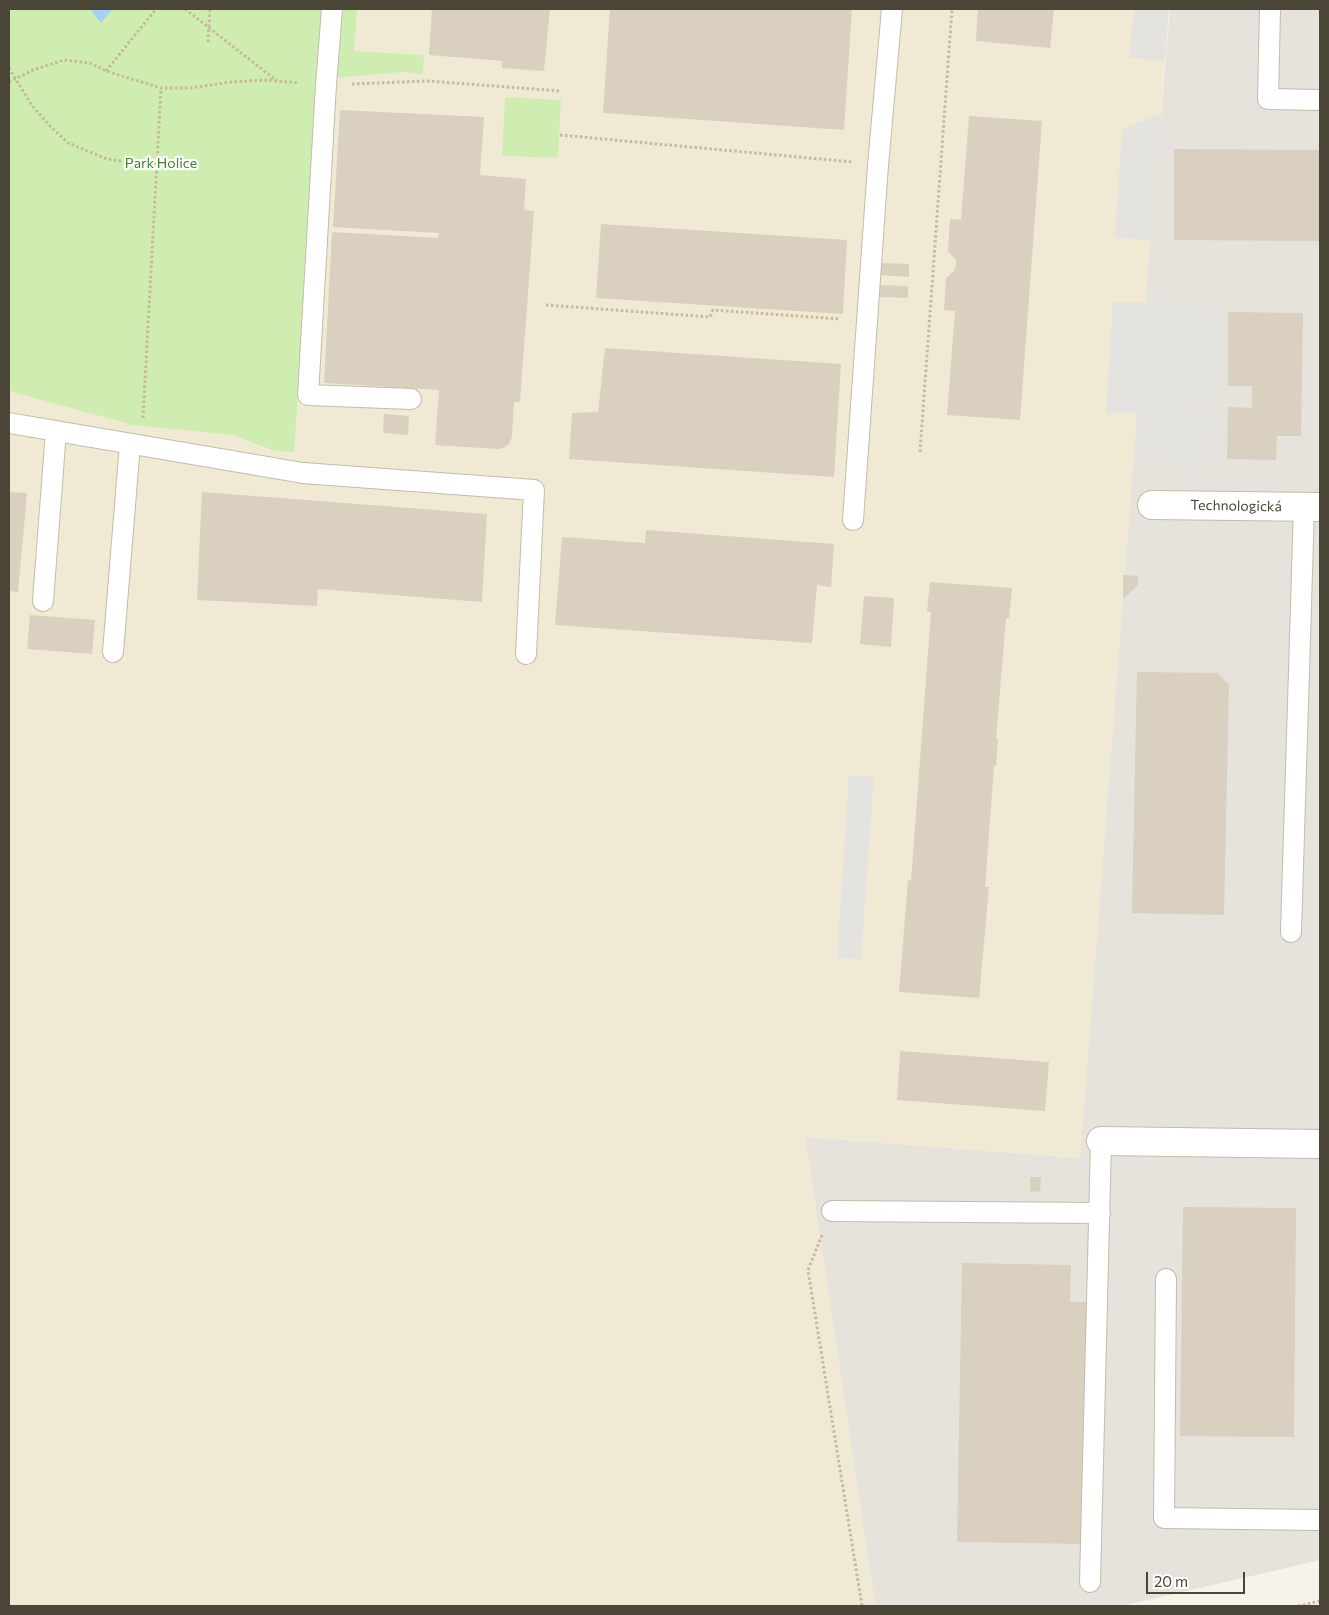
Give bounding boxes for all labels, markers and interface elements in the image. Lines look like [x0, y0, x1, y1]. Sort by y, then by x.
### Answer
park label: Park Holice [125, 155, 197, 171]
street label: Technologická [1190, 497, 1282, 515]
scale bar [1149, 1562, 1248, 1594]
text: 20 m [1154, 1572, 1188, 1590]

